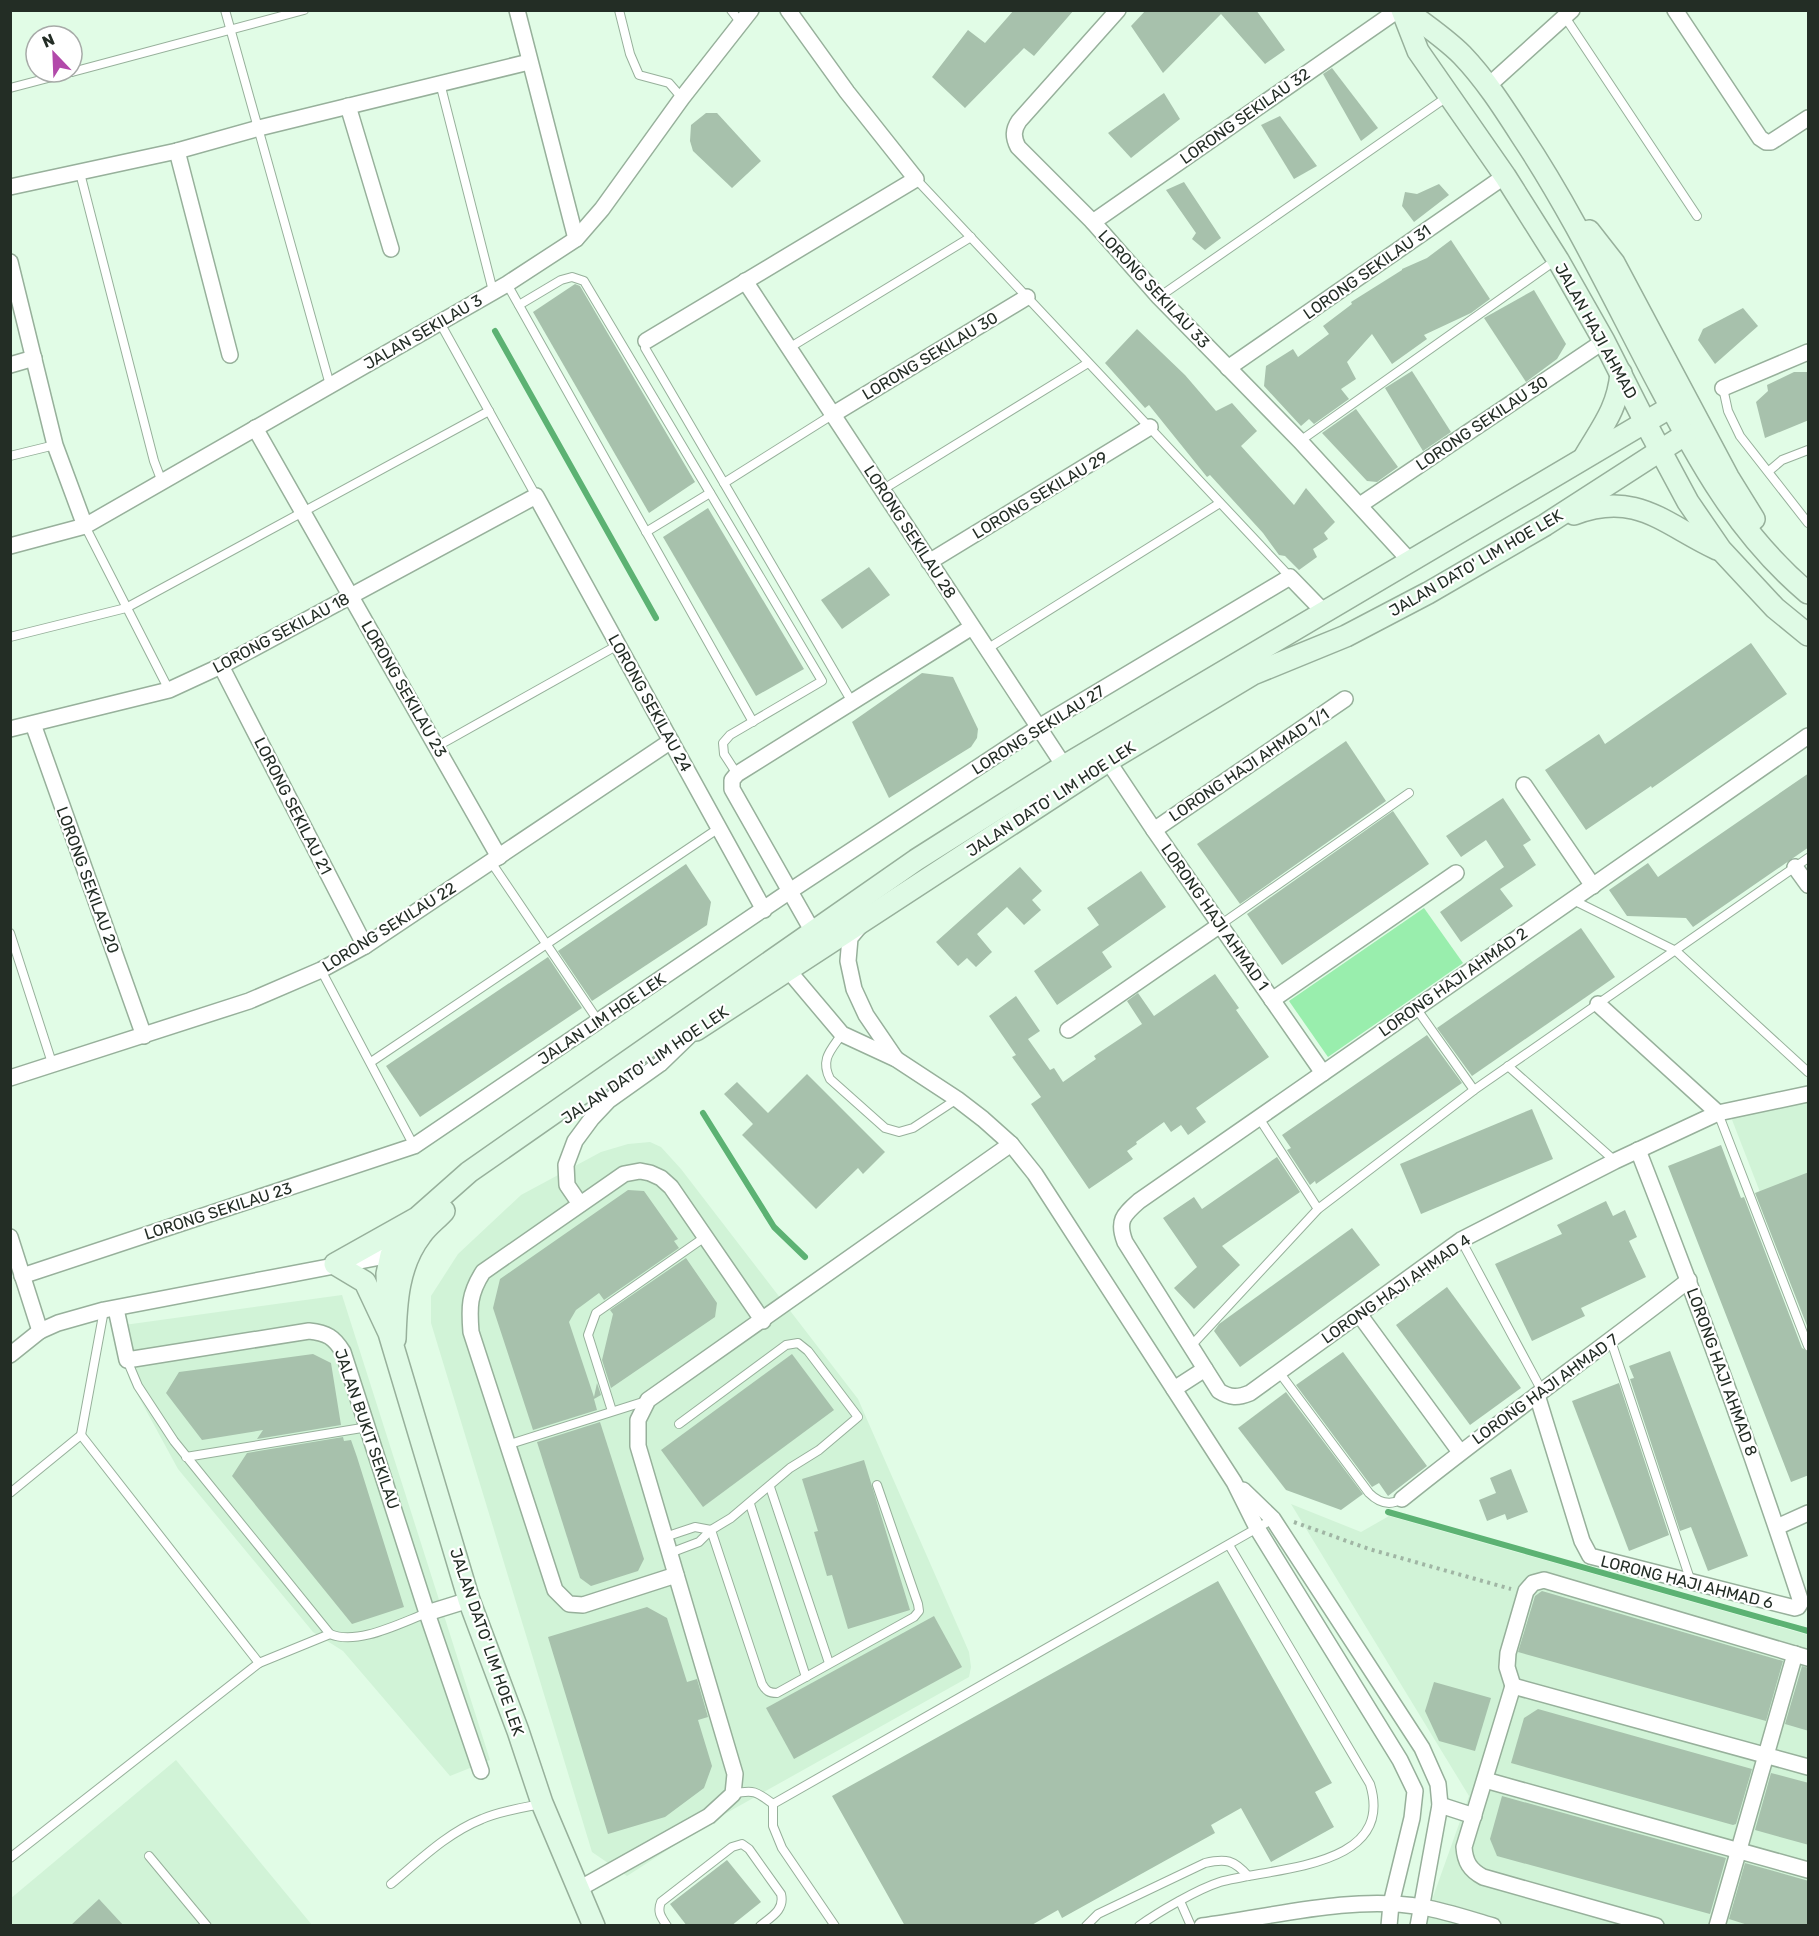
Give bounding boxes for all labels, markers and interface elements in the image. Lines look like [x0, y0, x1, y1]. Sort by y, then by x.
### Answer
north arrow [24, 24, 84, 84]
text: N [39, 30, 57, 52]
street label: LORONG SEKILAU 32 [1176, 64, 1314, 168]
street label: LORONG SEKILAU 31 [1300, 221, 1434, 323]
street label: LORONG SEKILAU 33 [1094, 226, 1214, 352]
street label: JALAN HAJI AHMAD [1551, 260, 1641, 402]
street label: JALAN SEKILAU 3 [361, 290, 485, 374]
street label: LORONG SEKILAU 30 [859, 308, 1001, 404]
street label: LORONG SEKILAU 30 [1412, 372, 1552, 474]
street label: LORONG SEKILAU 29 [969, 447, 1111, 543]
street label: LORONG SEKILAU 28 [860, 462, 960, 602]
street label: JALAN DATO' LIM HOE LEK [1386, 505, 1566, 621]
street label: LORONG SEKILAU 18 [209, 589, 353, 677]
street label: LORONG SEKILAU 23 [357, 617, 451, 761]
street label: LORONG SEKILAU 24 [604, 631, 696, 775]
street label: LORONG SEKILAU 27 [968, 681, 1108, 779]
street label: LORONG HAJI AHMAD 1/1 [1165, 704, 1333, 826]
street label: LORONG SEKILAU 21 [250, 734, 336, 878]
street label: JALAN DATO' LIM HOE LEK [963, 737, 1139, 861]
street label: LORONG SEKILAU 20 [53, 804, 123, 956]
street label: LORONG HAJI AHMAD 1 [1157, 840, 1273, 994]
street label: LORONG SEKILAU 22 [319, 878, 459, 976]
street label: LORONG HAJI AHMAD 2 [1375, 924, 1531, 1040]
street label: JALAN LIM HOE LEK [535, 969, 670, 1069]
street label: JALAN DATO' LIM HOE LEK [558, 1002, 732, 1128]
street label: LORONG SEKILAU 23 [142, 1178, 294, 1244]
street label: LORONG HAJI AHMAD 4 [1318, 1230, 1474, 1348]
street label: LORONG HAJI AHMAD 8 [1683, 1285, 1761, 1459]
street label: LORONG HAJI AHMAD 7 [1468, 1330, 1622, 1448]
street label: JALAN BUKIT SEKILAU [331, 1346, 403, 1512]
street label: JALAN DATO' LIM HOE LEK [446, 1546, 528, 1739]
street label: LORONG HAJI AHMAD 6 [1599, 1551, 1776, 1613]

